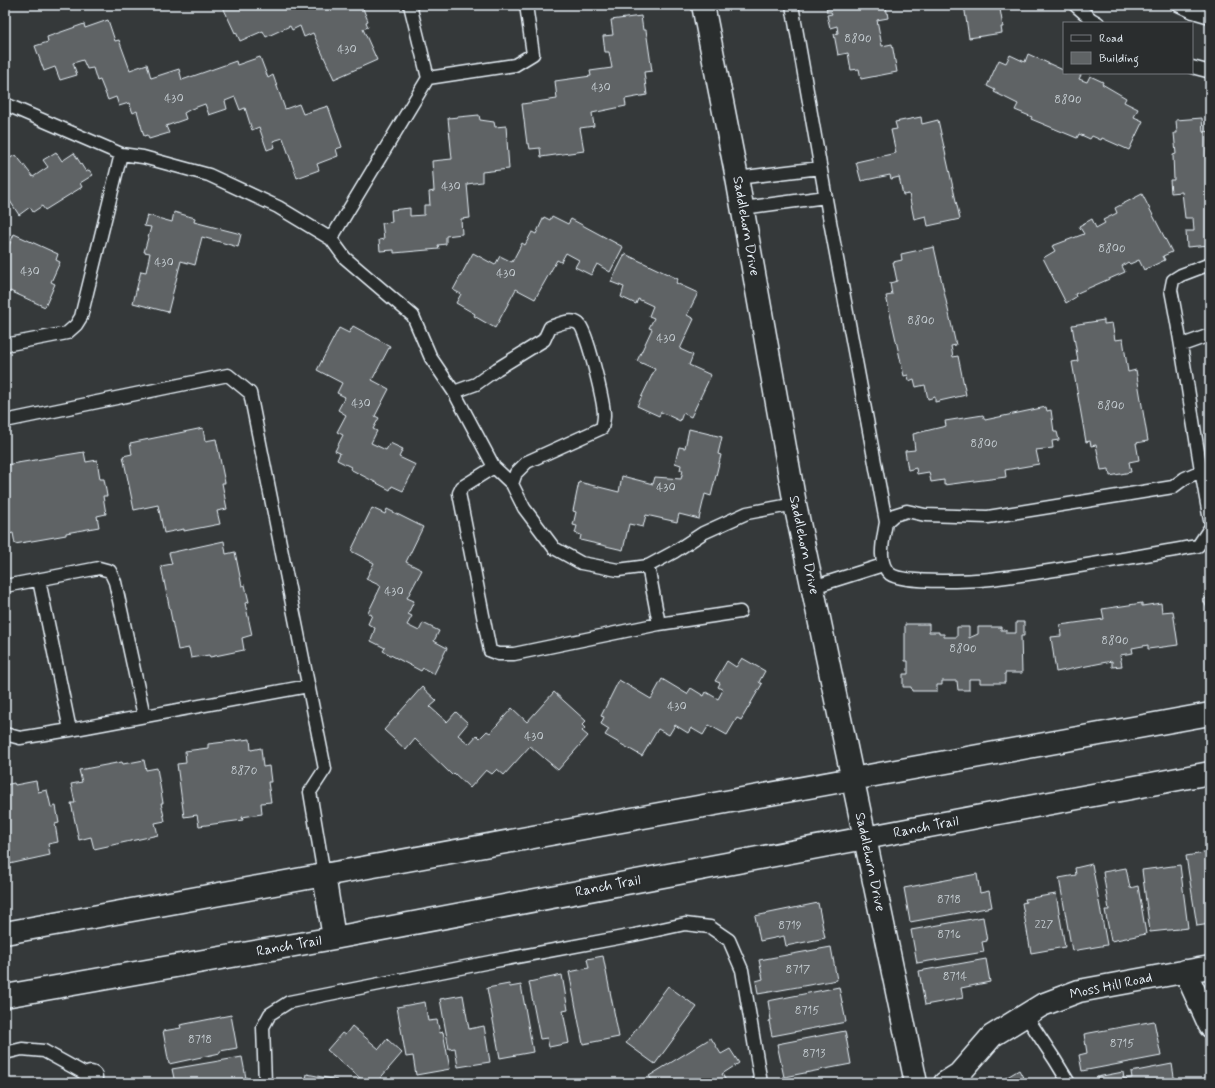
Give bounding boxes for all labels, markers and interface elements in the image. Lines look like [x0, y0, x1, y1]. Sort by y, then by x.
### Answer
legend [1063, 22, 1193, 74]
house number: 8800 [844, 31, 872, 47]
text: Road [1099, 31, 1123, 47]
house number: 430 [337, 42, 357, 58]
text: Building [1099, 51, 1139, 68]
house number: 430 [591, 80, 611, 96]
house number: 430 [164, 91, 184, 107]
house number: 8800 [1054, 92, 1082, 108]
street label: Saddlehorn Drive [728, 175, 764, 277]
house number: 430 [441, 179, 461, 195]
house number: 8800 [1098, 241, 1126, 257]
house number: 430 [154, 255, 174, 271]
house number: 430 [20, 264, 40, 280]
house number: 430 [496, 266, 516, 282]
house number: 8800 [907, 313, 935, 329]
house number: 430 [656, 331, 676, 347]
house number: 430 [351, 396, 371, 412]
house number: 8800 [1097, 398, 1125, 414]
house number: 8800 [970, 436, 998, 452]
house number: 430 [656, 480, 676, 496]
street label: Saddlehorn Drive [785, 494, 823, 596]
house number: 430 [384, 584, 404, 600]
house number: 8800 [1101, 633, 1129, 649]
house number: 8800 [949, 641, 977, 657]
house number: 430 [667, 699, 687, 715]
house number: 430 [524, 729, 544, 745]
house number: 8870 [231, 763, 258, 779]
street label: Saddlehorn Drive [851, 811, 889, 913]
street label: Ranch Trail [892, 812, 960, 842]
street label: Ranch Trail [574, 871, 642, 901]
house number: 8718 [937, 892, 961, 908]
house number: 227 [1035, 917, 1054, 933]
house number: 8719 [778, 918, 802, 934]
house number: 8716 [937, 927, 961, 943]
street label: Ranch Trail [255, 931, 323, 961]
house number: 8717 [786, 962, 810, 978]
street label: Moss Hill Road [1068, 968, 1154, 1004]
house number: 8714 [943, 969, 967, 985]
house number: 8715 [795, 1003, 819, 1019]
house number: 8718 [188, 1032, 212, 1048]
house number: 8715 [1110, 1036, 1134, 1052]
house number: 8713 [803, 1046, 826, 1062]

